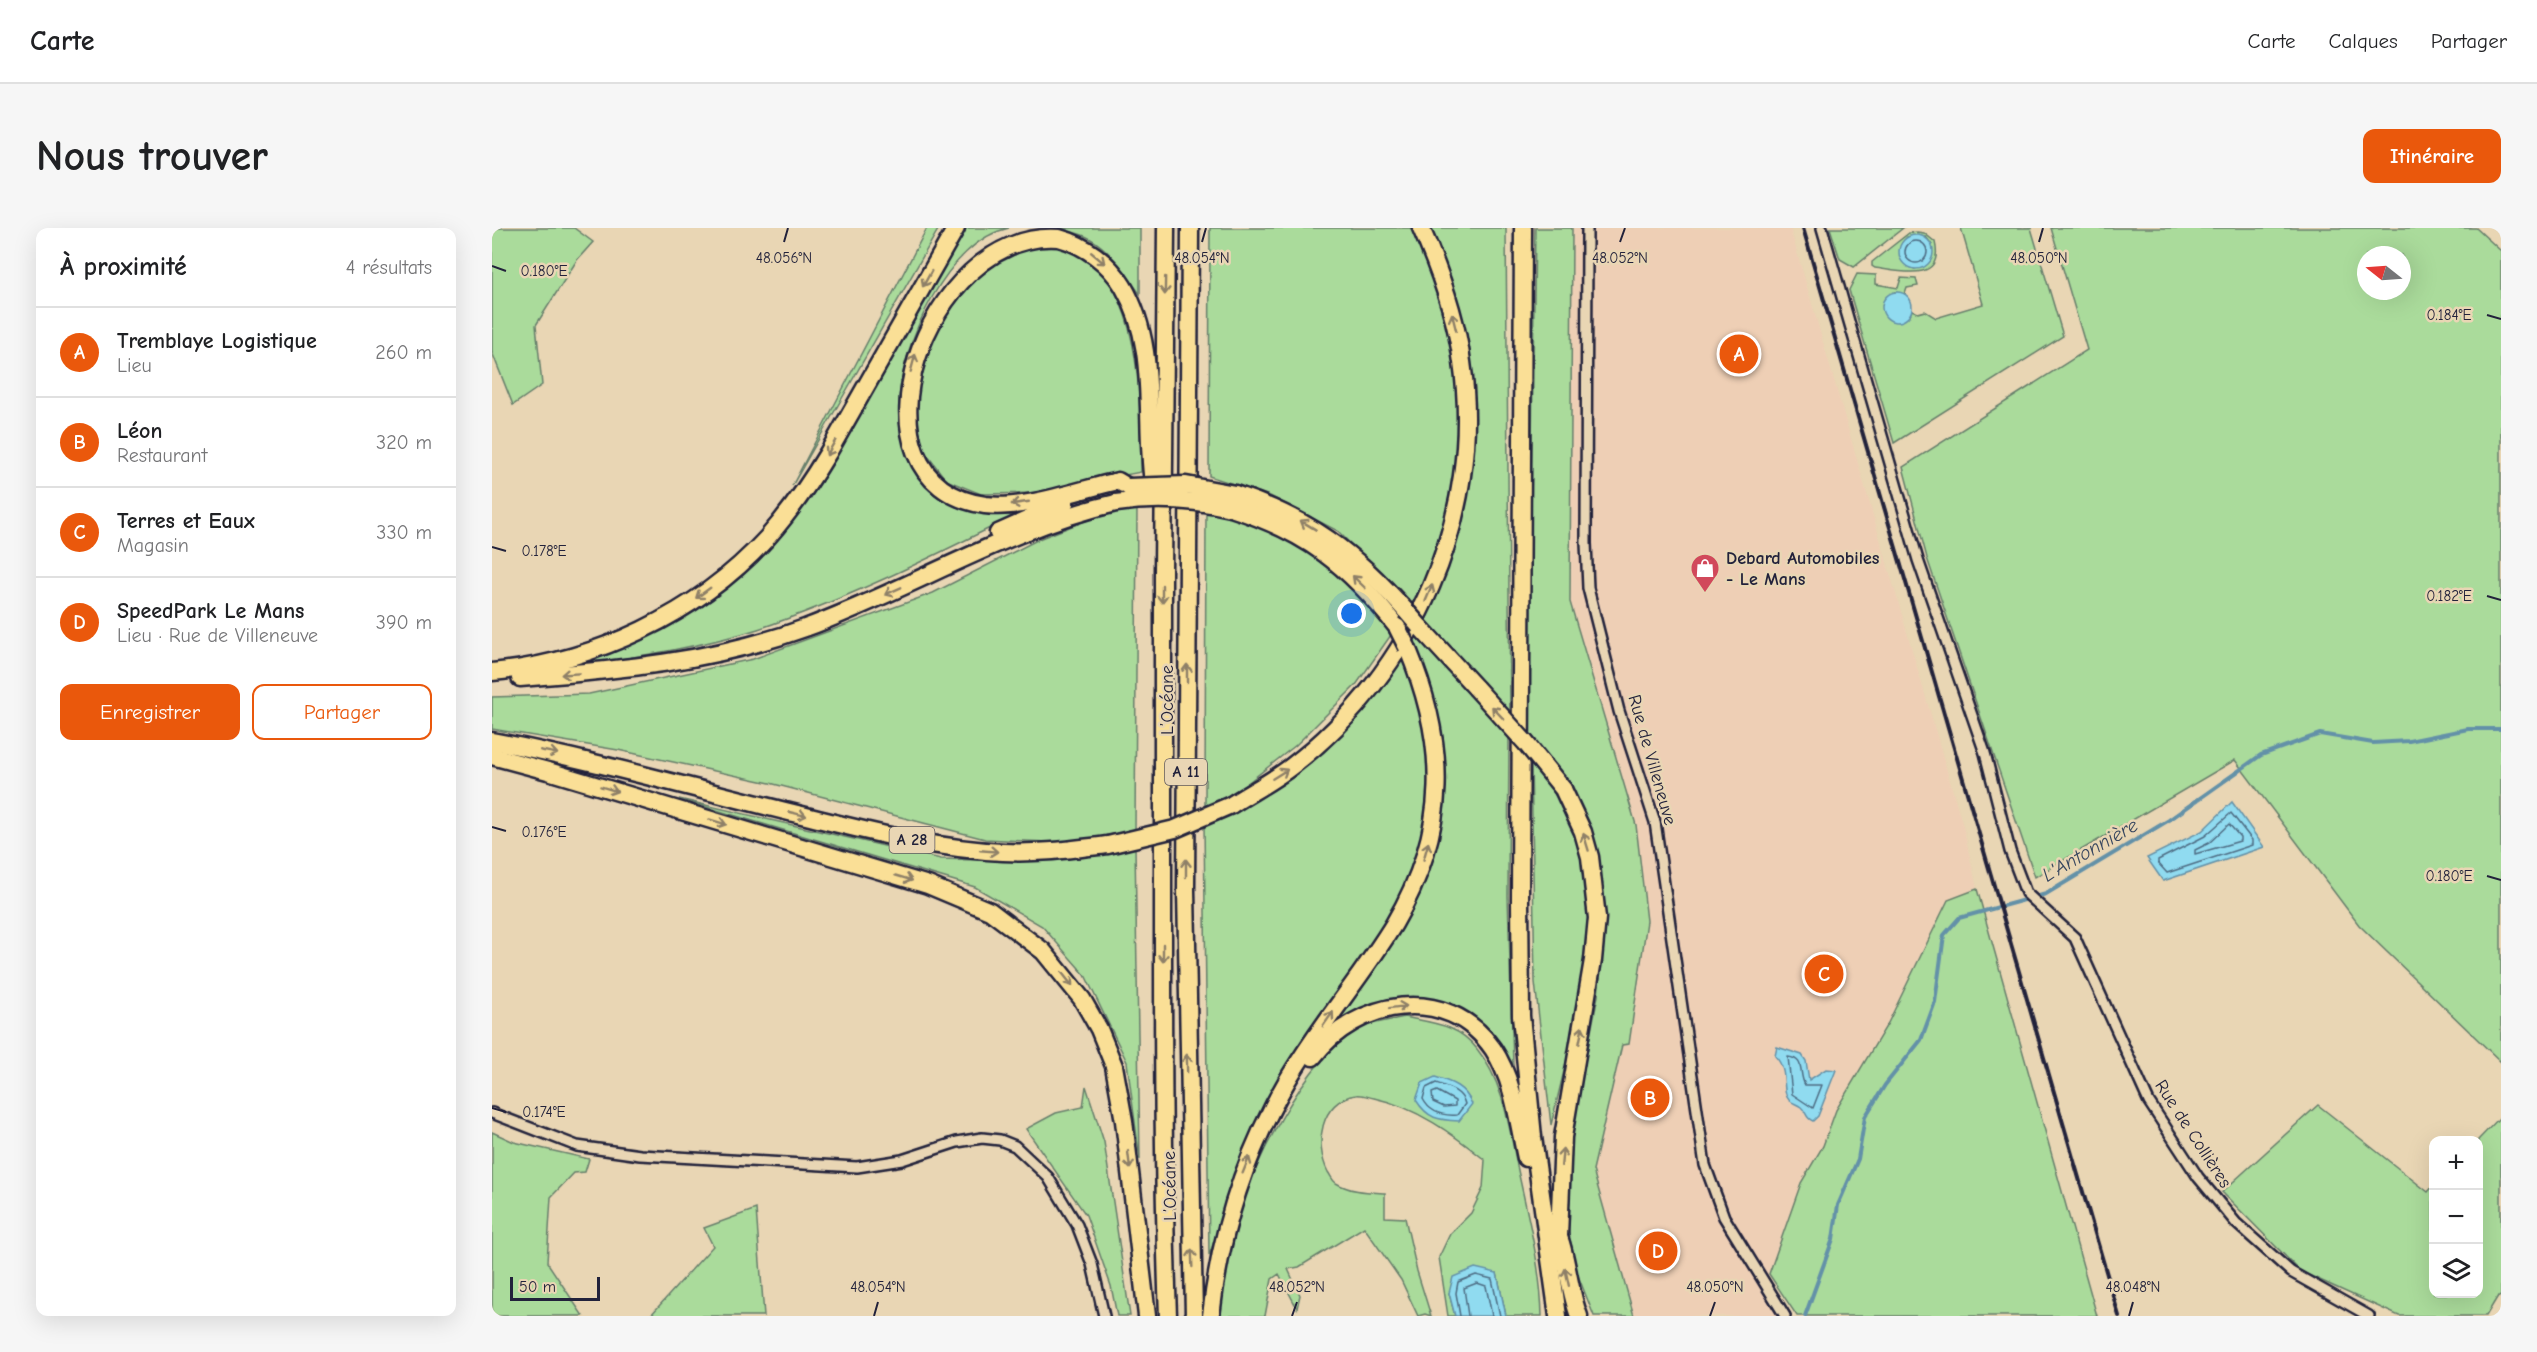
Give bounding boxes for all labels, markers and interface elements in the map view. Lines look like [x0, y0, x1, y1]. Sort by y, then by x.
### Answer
text: Carte [30, 25, 95, 57]
text: Carte [2248, 29, 2296, 53]
text: Calques [2329, 29, 2398, 53]
text: Partager [2431, 29, 2507, 53]
button: Itinéraire [2363, 129, 2501, 183]
text: Nous trouver [36, 132, 268, 181]
north arrow [2357, 246, 2411, 300]
text: 48.056°N [756, 249, 812, 267]
text: 48.054°N [1174, 249, 1230, 267]
text: 48.052°N [1592, 249, 1648, 267]
text: 48.050°N [2010, 249, 2068, 267]
one-way arrow [1089, 251, 1105, 264]
text: À proximité [60, 252, 187, 282]
text: 4 résultats [346, 256, 432, 279]
text: 0.180°E [521, 262, 567, 280]
one-way arrow [921, 270, 933, 287]
one-way arrow [1159, 276, 1171, 296]
text: 0.184°E [2426, 306, 2472, 324]
one-way arrow [1448, 313, 1459, 332]
text: Tremblaye Logistique [117, 328, 317, 354]
pin: A [1720, 332, 1758, 376]
text: A [74, 341, 85, 364]
text: 260 m [375, 341, 432, 364]
text: Lieu [117, 354, 152, 377]
one-way arrow [908, 354, 920, 373]
text: Léon [117, 418, 162, 444]
text: B [73, 431, 86, 454]
text: 320 m [376, 431, 432, 454]
one-way arrow [824, 440, 836, 457]
text: Restaurant [117, 444, 207, 467]
one-way arrow [1011, 498, 1031, 509]
text: Terres et Eaux [117, 508, 255, 534]
one-way arrow [1300, 519, 1317, 531]
text: C [73, 521, 86, 544]
text: 330 m [376, 521, 432, 544]
text: Magasin [117, 534, 189, 557]
text: 0.178°E [522, 542, 566, 560]
place label: Debard Automobiles - Le Mans [1726, 548, 1880, 590]
shop icon: Debard Automobiles - Le Mans [1689, 552, 1721, 594]
one-way arrow [1352, 575, 1367, 589]
one-way arrow [1156, 583, 1168, 603]
one-way arrow [1423, 584, 1435, 602]
one-way arrow [885, 586, 903, 598]
one-way arrow [695, 587, 711, 600]
text: 0.182°E [2426, 587, 2472, 605]
text: SpeedPark Le Mans [117, 598, 304, 624]
your location [1337, 599, 1366, 628]
text: D [73, 611, 86, 634]
text: 390 m [376, 611, 432, 634]
text: Lieu · Rue de Villeneuve [117, 624, 318, 647]
one-way arrow [1181, 663, 1193, 683]
street label: L’Océane [1157, 665, 1178, 735]
one-way arrow [560, 669, 580, 680]
button: Enregistrer [60, 684, 240, 740]
button: Partager [252, 684, 432, 740]
street label: Rue de Villeneuve [1623, 692, 1681, 828]
one-way arrow [1491, 705, 1505, 720]
one-way arrow [539, 747, 559, 758]
road number: A 11 [1165, 759, 1207, 785]
one-way arrow [1271, 767, 1288, 779]
one-way arrow [599, 784, 618, 795]
one-way arrow [788, 809, 807, 821]
water label: L'Antonnière [2038, 813, 2142, 887]
one-way arrow [708, 817, 727, 828]
text: 0.176°E [521, 823, 567, 841]
road number: A 28 [890, 827, 934, 853]
one-way arrow [1580, 833, 1591, 852]
one-way arrow [1421, 842, 1432, 861]
one-way arrow [979, 846, 999, 857]
one-way arrow [1180, 858, 1192, 878]
text: 0.180°E [2426, 867, 2472, 885]
one-way arrow [894, 873, 913, 884]
one-way arrow [1157, 942, 1169, 962]
pin: C [1804, 952, 1844, 996]
one-way arrow [1061, 971, 1074, 987]
one-way arrow [1388, 1001, 1408, 1012]
one-way arrow [1322, 1012, 1334, 1028]
one-way arrow [1575, 1025, 1586, 1045]
one-way arrow [1182, 1053, 1193, 1073]
pin: B [1630, 1076, 1670, 1120]
street label: Rue de Collières [2150, 1076, 2236, 1192]
text: 0.174°E [522, 1103, 566, 1121]
map controls [2429, 1136, 2483, 1298]
button: + [2429, 1136, 2483, 1190]
one-way arrow [1557, 1148, 1568, 1167]
one-way arrow [1124, 1150, 1135, 1170]
street label: L’Océane [1159, 1151, 1181, 1221]
one-way arrow [1241, 1156, 1252, 1175]
button: − [2429, 1190, 2483, 1244]
pin: D [1638, 1228, 1678, 1274]
button: layers [2429, 1244, 2483, 1298]
one-way arrow [1186, 1248, 1197, 1268]
one-way arrow [1561, 1267, 1572, 1287]
scale bar [510, 1274, 600, 1302]
text: 50 m [519, 1278, 556, 1296]
text: 48.054°N [850, 1278, 906, 1296]
text: 48.052°N [1269, 1278, 1325, 1296]
text: 48.050°N [1686, 1278, 1744, 1296]
text: 48.048°N [2106, 1278, 2160, 1296]

